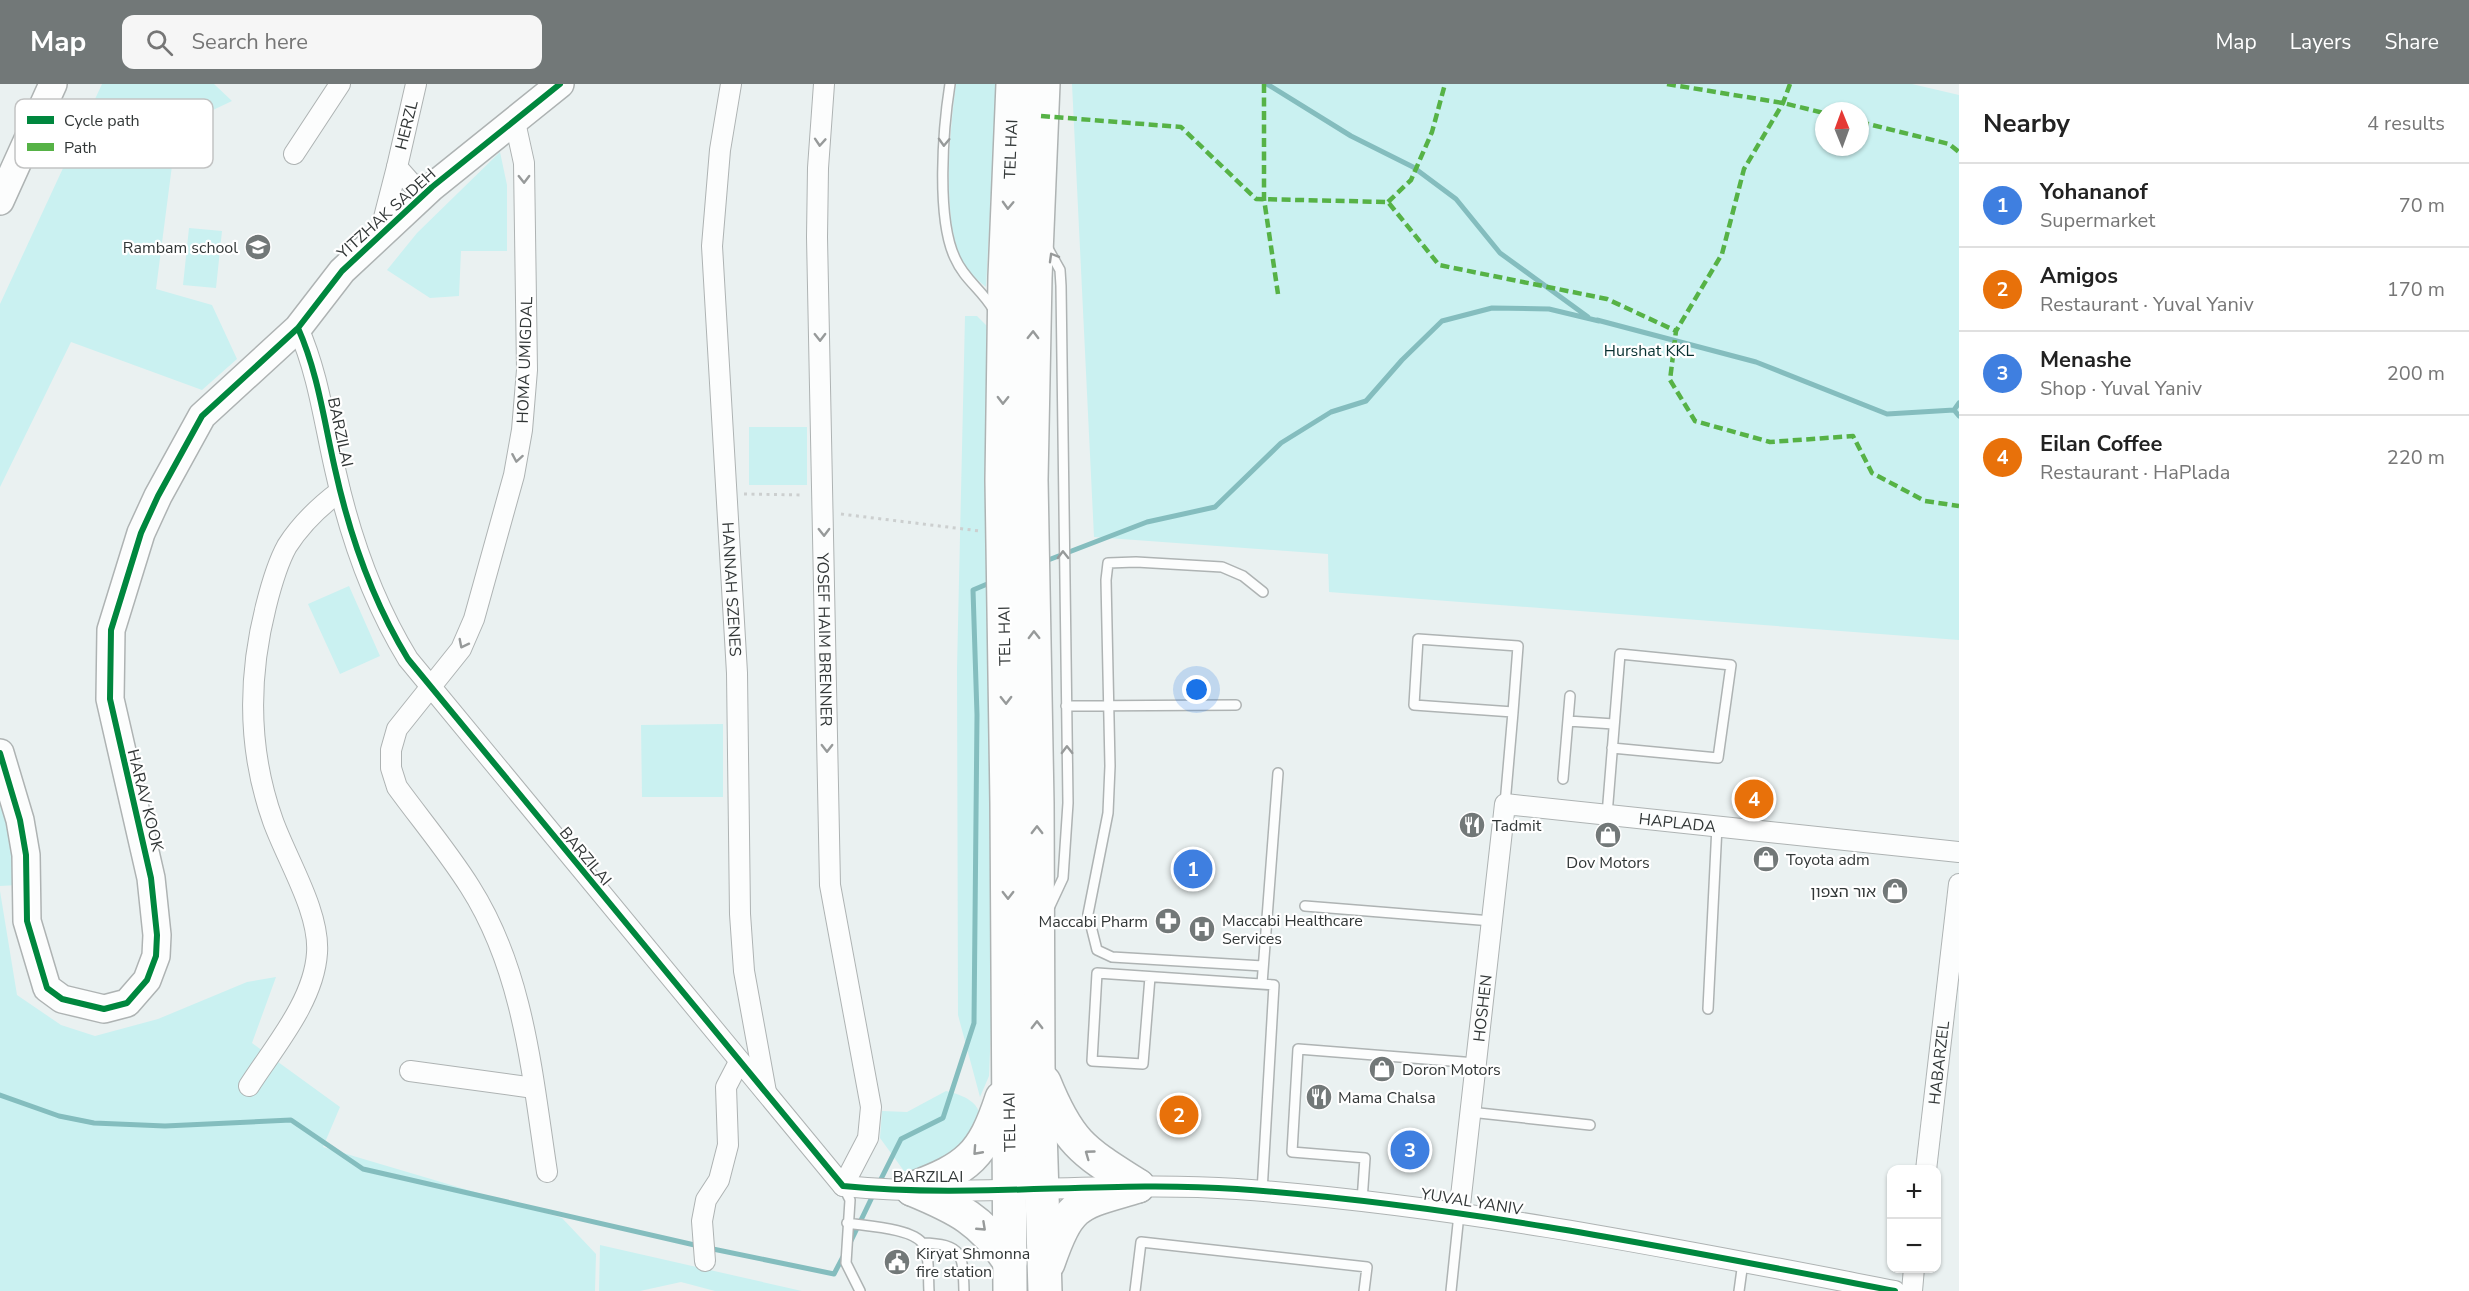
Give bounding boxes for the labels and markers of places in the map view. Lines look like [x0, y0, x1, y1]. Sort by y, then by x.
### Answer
school or university icon: Rambam school [243, 232, 273, 262]
place label: Rambam school [123, 237, 238, 259]
pin: 4 [1734, 776, 1774, 822]
restaurant icon: Tadmit [1457, 810, 1487, 840]
place label: Tadmit [1492, 815, 1542, 837]
shop icon: Dov Motors [1593, 820, 1623, 850]
shop icon: Toyota adm [1751, 844, 1781, 874]
pin: 1 [1174, 846, 1212, 892]
place label: Toyota adm [1786, 849, 1870, 871]
place label: Dov Motors [1566, 852, 1650, 874]
shop icon: אור הצפון [1880, 876, 1910, 906]
place label: אור הצפון [1811, 881, 1876, 903]
pharmacy icon: Maccabi Pharm [1153, 906, 1183, 936]
place label: Maccabi Healthcare Services [1222, 910, 1363, 950]
place label: Maccabi Pharm [1038, 911, 1148, 933]
hospital icon: Maccabi Healthcare Services [1187, 914, 1217, 944]
shop icon: Doron Motors [1367, 1054, 1397, 1084]
place label: Doron Motors [1402, 1059, 1501, 1081]
restaurant icon: Mama Chalsa [1304, 1082, 1334, 1112]
place label: Mama Chalsa [1338, 1087, 1436, 1109]
pin: 2 [1160, 1092, 1198, 1138]
pin: 3 [1390, 1128, 1430, 1172]
place label: Kiryat Shmonna fire station [916, 1243, 1030, 1283]
public building icon: Kiryat Shmonna fire station [882, 1247, 912, 1277]

